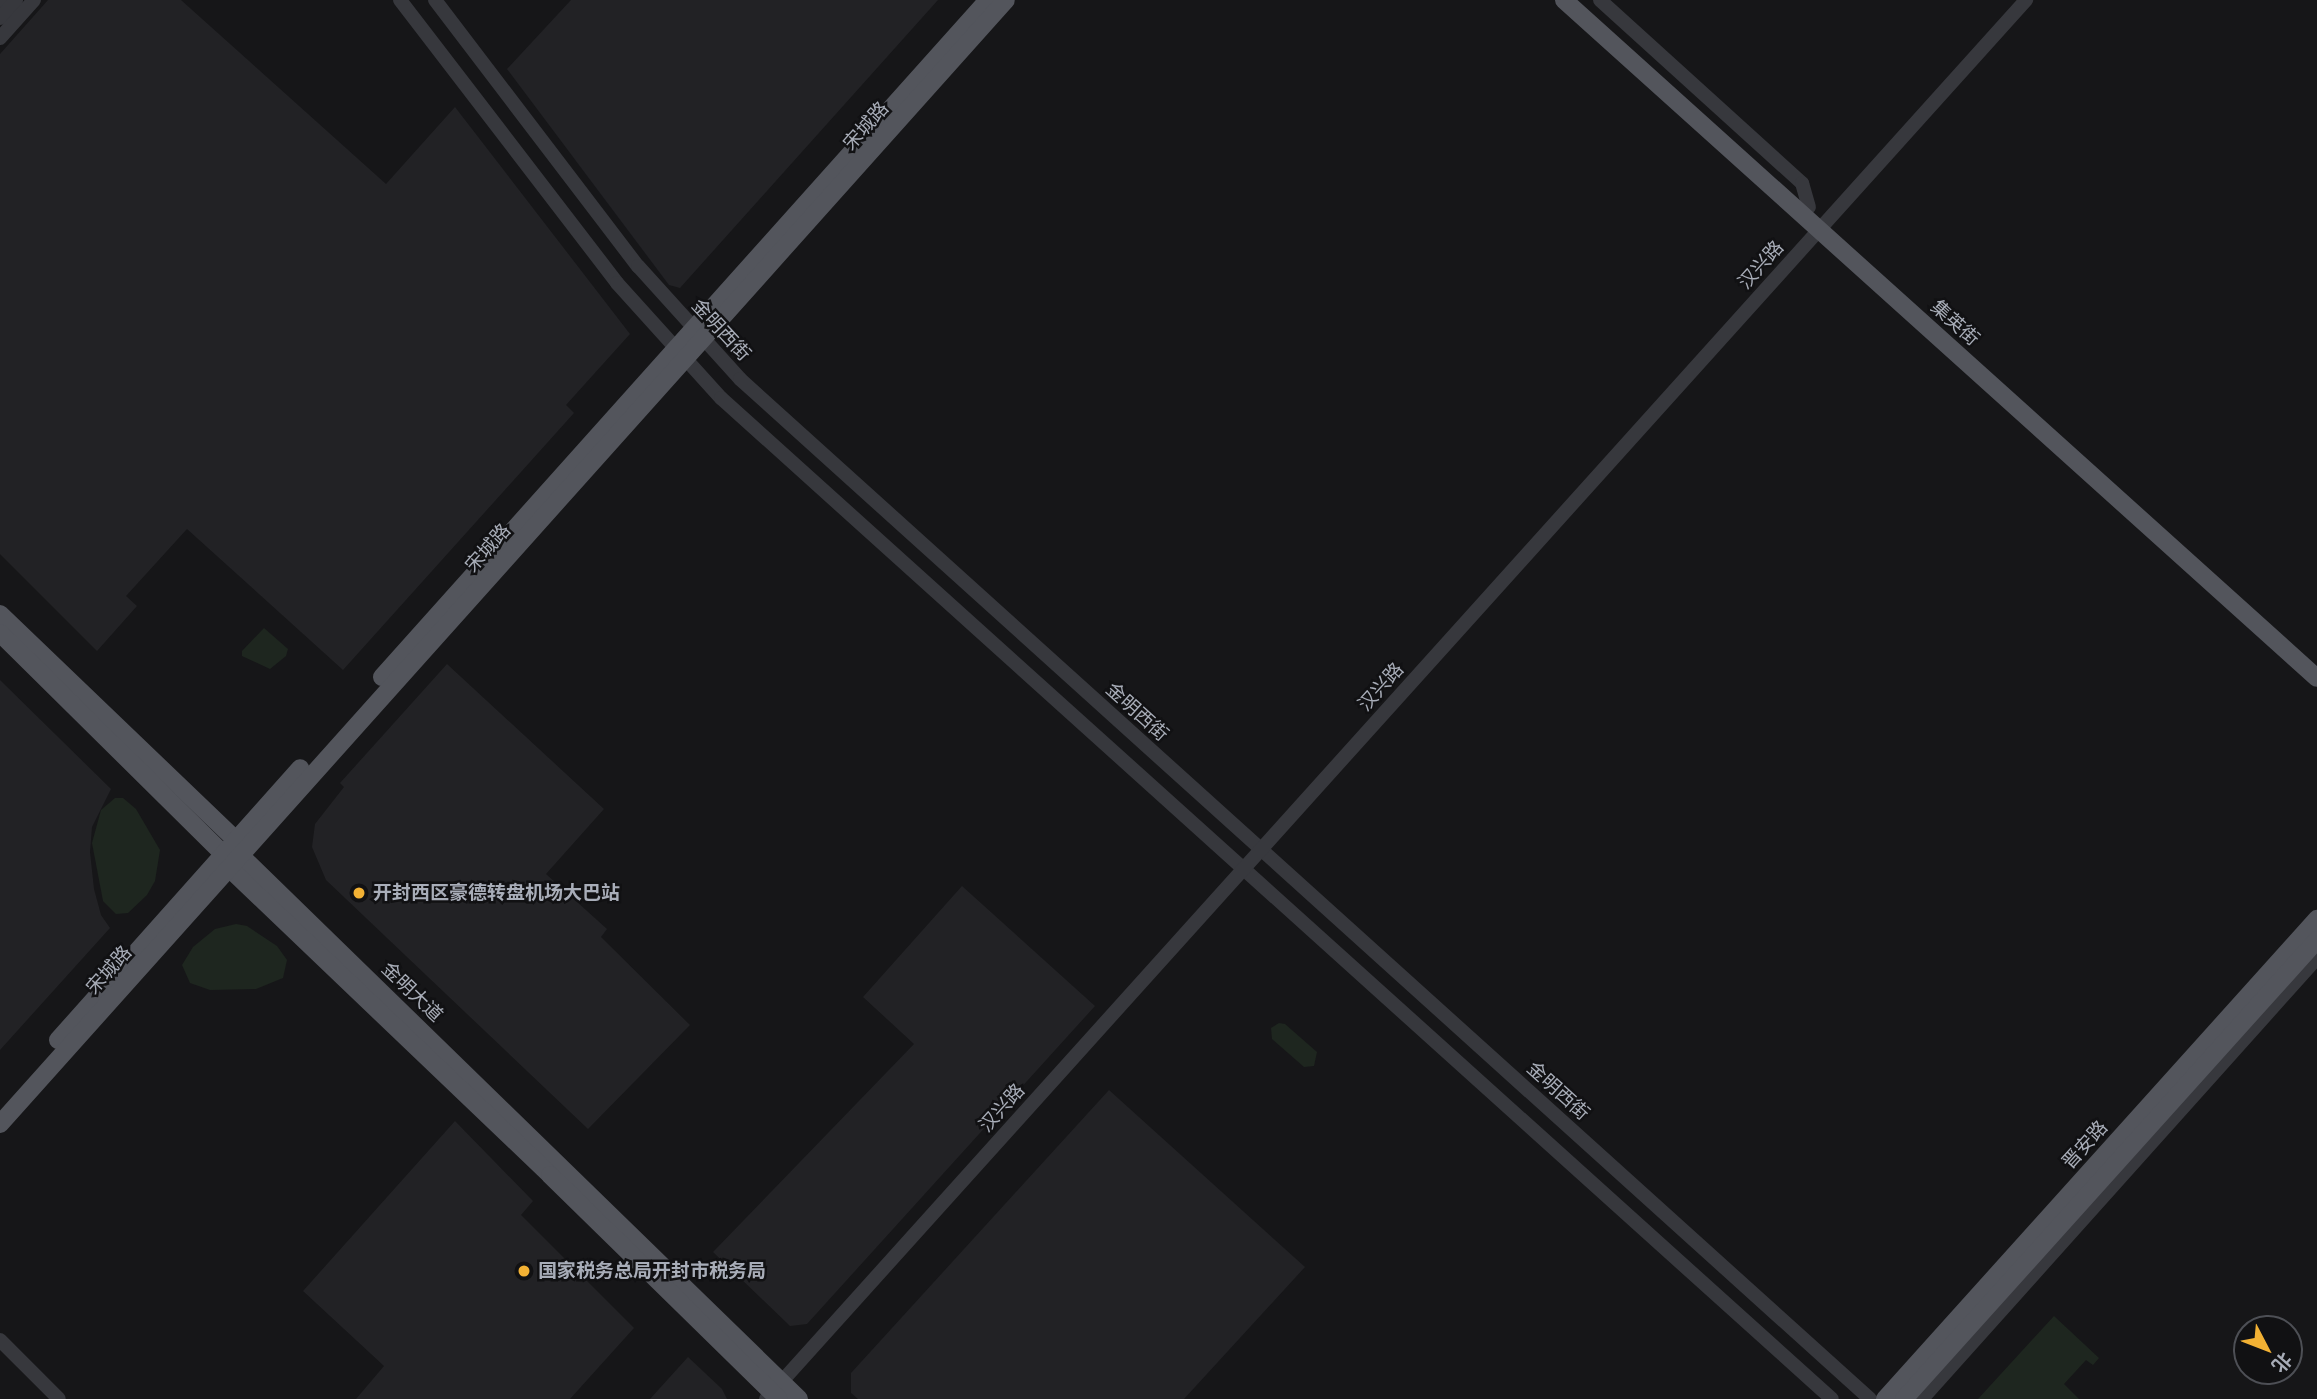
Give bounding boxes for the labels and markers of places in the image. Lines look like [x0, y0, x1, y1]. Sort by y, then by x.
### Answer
place label: 开封西区豪德转盘机场大巴站 [373, 882, 620, 904]
marker: 开封西区豪德转盘机场大巴站 [351, 885, 367, 901]
place label: 国家税务总局开封市税务局 [538, 1260, 766, 1282]
marker: 国家税务总局开封市税务局 [516, 1263, 532, 1279]

